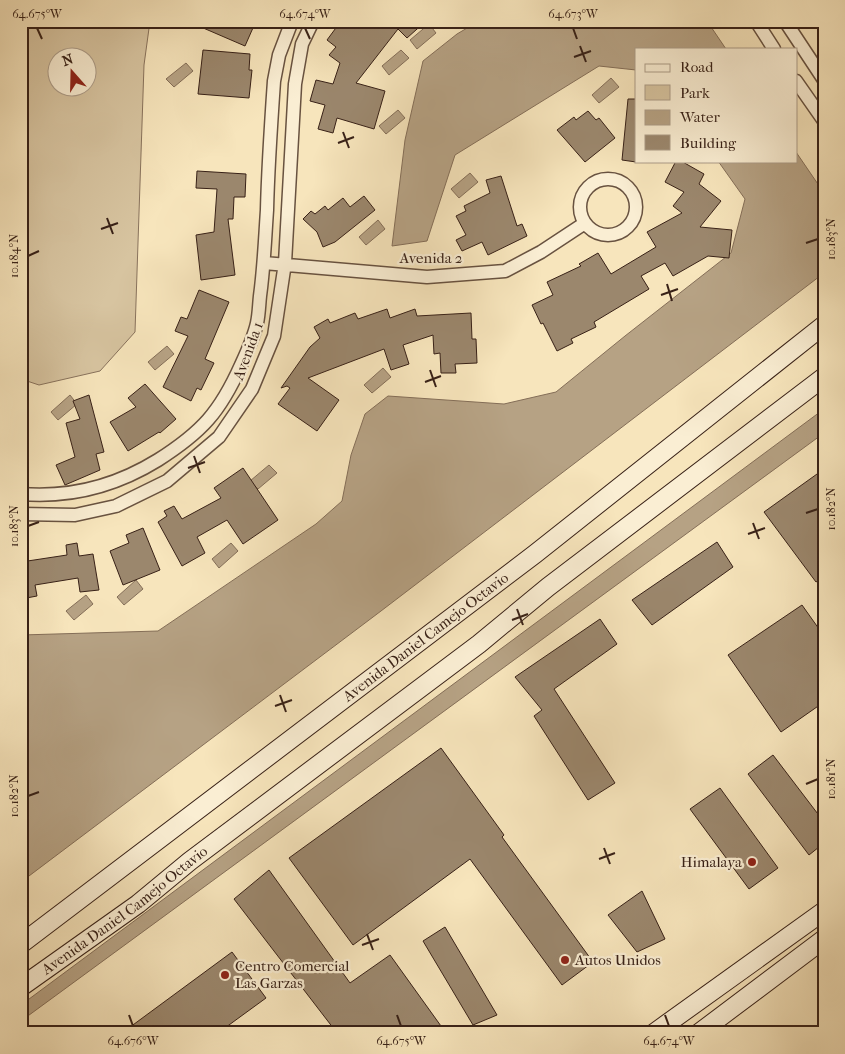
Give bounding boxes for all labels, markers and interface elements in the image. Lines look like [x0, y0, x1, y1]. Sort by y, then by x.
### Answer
text: 64.675°W [12, 7, 63, 21]
text: 64.674°W [279, 7, 332, 21]
text: 64.673°W [548, 7, 599, 21]
north arrow [48, 48, 98, 98]
legend [635, 48, 798, 162]
text: N [60, 50, 76, 70]
text: Road [680, 58, 714, 76]
text: Park [680, 84, 710, 102]
text: Water [679, 108, 720, 126]
text: Building [680, 134, 737, 152]
text: 10.183°N [824, 218, 838, 260]
text: 10.184°N [7, 234, 21, 278]
street label: Avenida 2 [398, 249, 463, 267]
street label: Avenida 1 [229, 319, 267, 384]
text: 10.182°N [824, 487, 838, 531]
text: 10.183°N [7, 505, 21, 547]
street label: Avenida Daniel Camejo Octavio [339, 568, 512, 706]
text: 10.181°N [824, 758, 838, 800]
text: 10.182°N [7, 774, 21, 818]
street label: Avenida Daniel Camejo Octavio [37, 842, 211, 979]
place label: Himalaya [681, 853, 743, 871]
marker: Himalaya [746, 856, 758, 868]
place label: Autos Unidos [574, 951, 661, 969]
marker: Autos Unidos [559, 954, 571, 966]
place label: Centro Comercial Las Garzas [235, 957, 350, 992]
marker: Centro Comercial Las Garzas [219, 969, 231, 981]
text: 64.676°W [107, 1034, 160, 1048]
text: 64.675°W [376, 1034, 427, 1048]
text: 64.674°W [643, 1034, 696, 1048]

